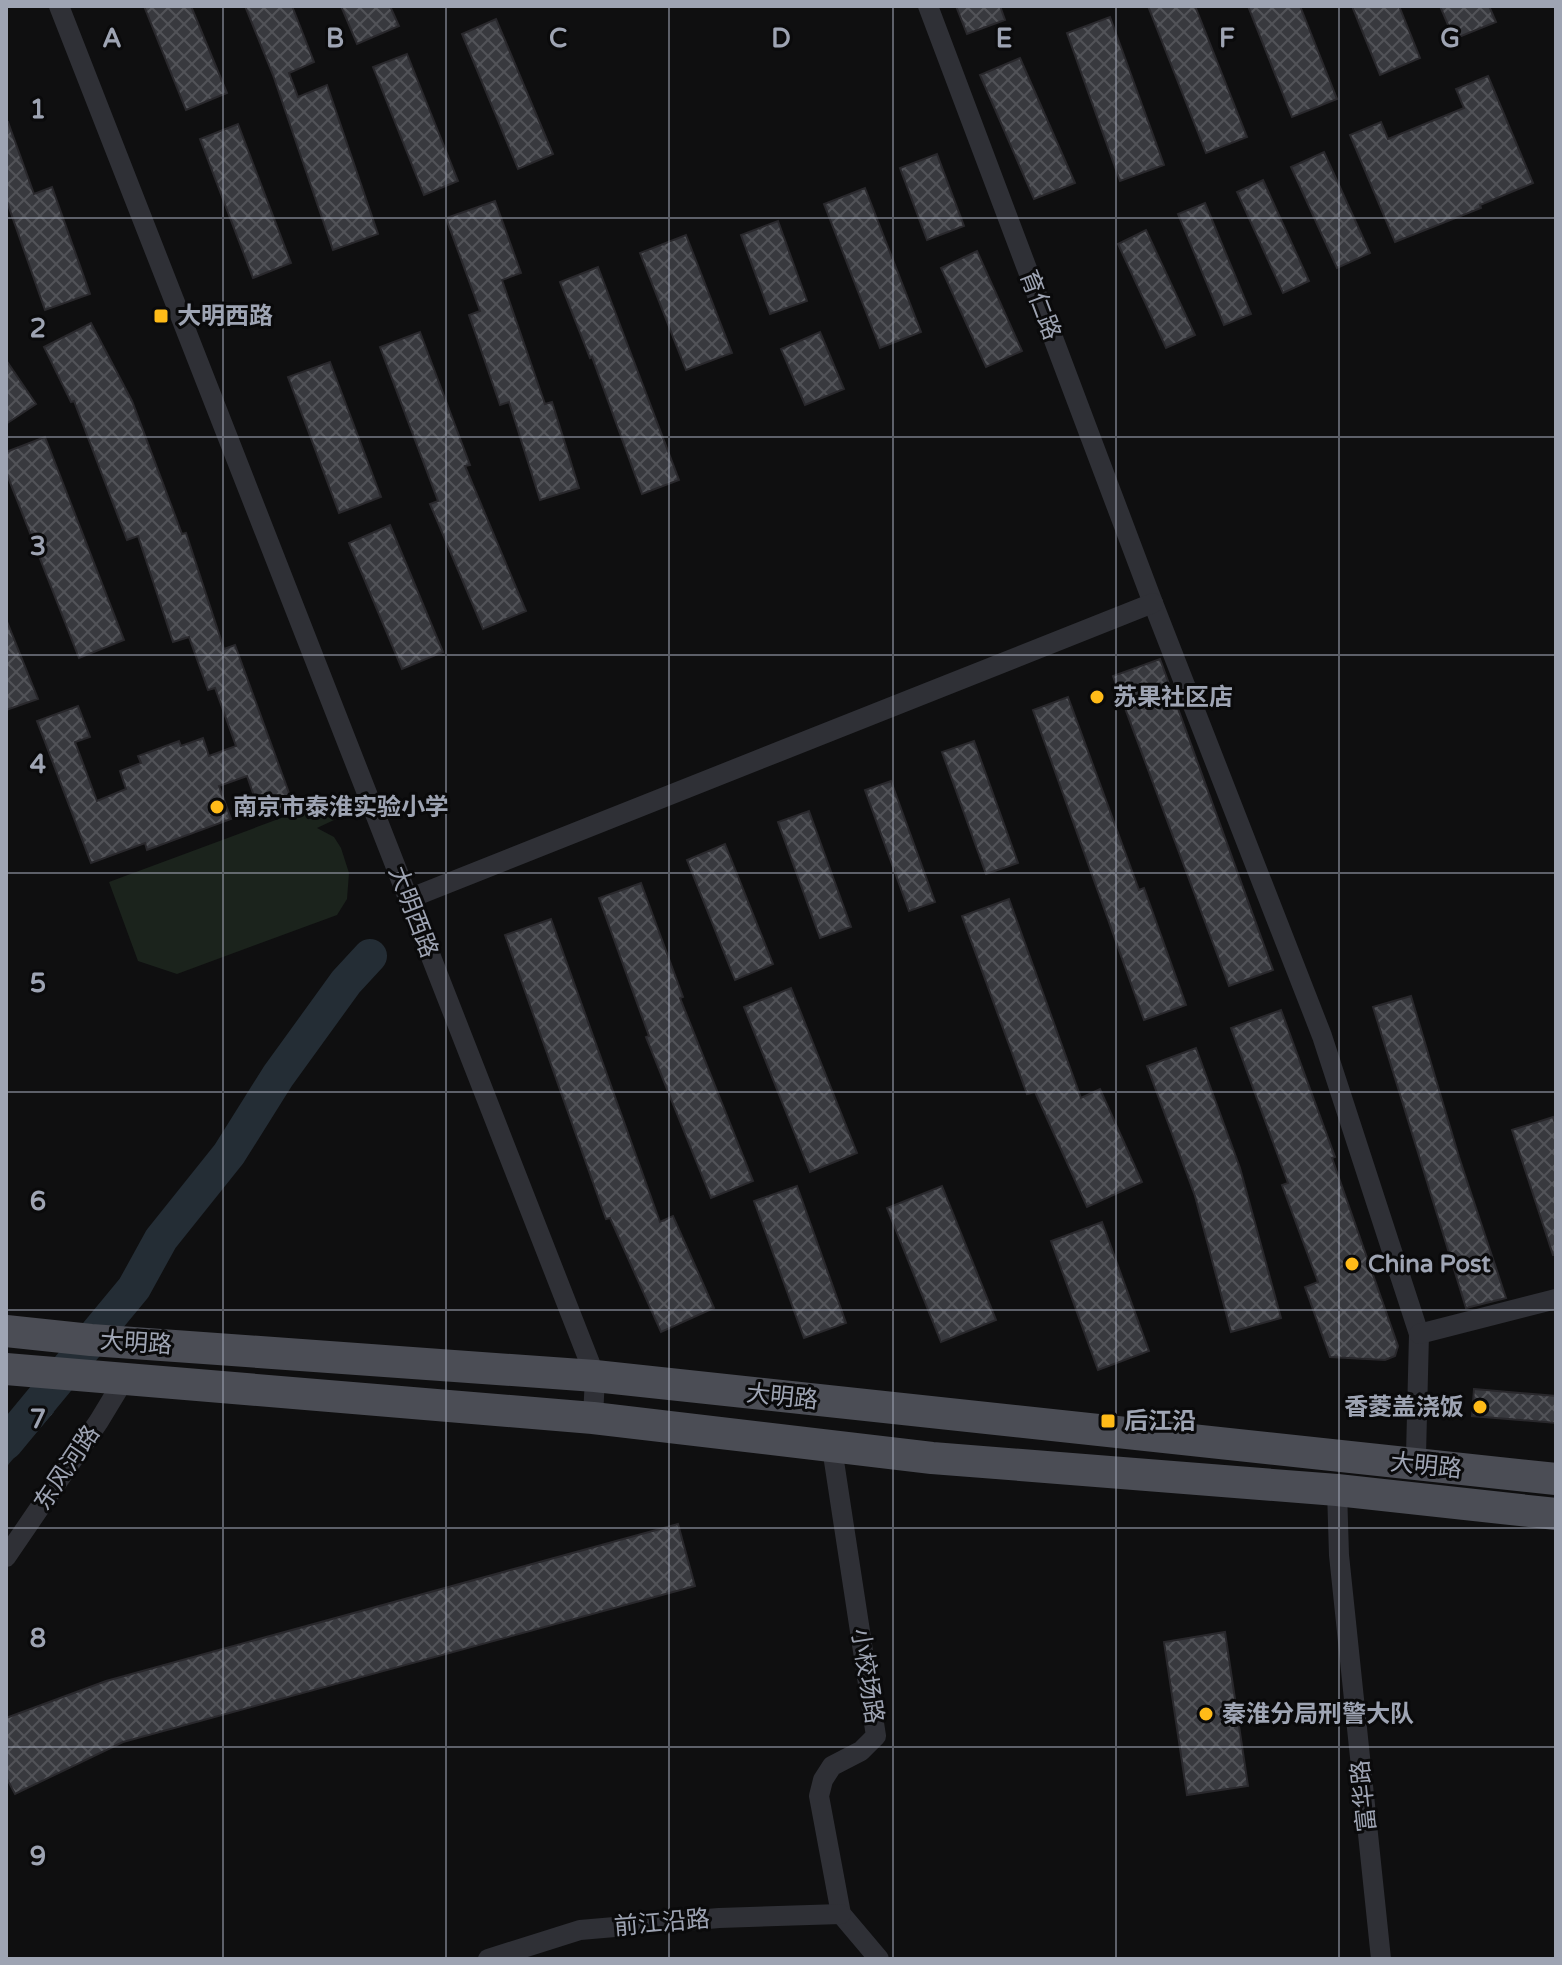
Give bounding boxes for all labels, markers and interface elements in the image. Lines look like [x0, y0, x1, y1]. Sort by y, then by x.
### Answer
text: A [102, 23, 122, 54]
text: B [326, 23, 344, 54]
text: C [549, 23, 567, 54]
text: D [771, 23, 791, 54]
text: E [996, 23, 1012, 54]
text: F [1219, 23, 1235, 54]
text: G [1440, 23, 1460, 54]
text: 1 [30, 94, 46, 125]
street label: 育仁路 [1014, 266, 1066, 344]
place label: 大明西路 [177, 302, 273, 331]
marker: 大明西路 [152, 307, 170, 325]
text: 2 [30, 313, 46, 344]
text: 3 [30, 531, 46, 562]
place label: 苏果社区店 [1113, 683, 1233, 712]
marker: 苏果社区店 [1088, 688, 1106, 706]
text: 4 [30, 749, 46, 780]
place label: 南京市泰淮实验小学 [233, 793, 449, 822]
marker: 南京市泰淮实验小学 [208, 798, 226, 816]
street label: 大明西路 [382, 862, 444, 962]
text: 5 [30, 968, 46, 999]
text: 6 [30, 1186, 46, 1217]
place label: China Post [1368, 1250, 1491, 1279]
marker: China Post [1343, 1255, 1361, 1273]
street label: 大明路 [99, 1326, 173, 1360]
street label: 大明路 [745, 1379, 819, 1415]
place label: 香菱盖浇饭 [1344, 1393, 1464, 1422]
marker: 香菱盖浇饭 [1471, 1398, 1489, 1416]
text: 7 [30, 1404, 46, 1435]
place label: 后江沿 [1124, 1407, 1196, 1436]
marker: 后江沿 [1099, 1412, 1117, 1430]
street label: 东风河路 [28, 1420, 106, 1516]
street label: 大明路 [1389, 1448, 1463, 1484]
text: 8 [30, 1623, 46, 1654]
street label: 小校场路 [845, 1626, 889, 1726]
place label: 秦淮分局刑警大队 [1222, 1700, 1414, 1729]
marker: 秦淮分局刑警大队 [1197, 1705, 1215, 1723]
street label: 富华路 [1346, 1759, 1382, 1833]
text: 9 [30, 1841, 46, 1872]
street label: 前江沿路 [613, 1904, 711, 1942]

